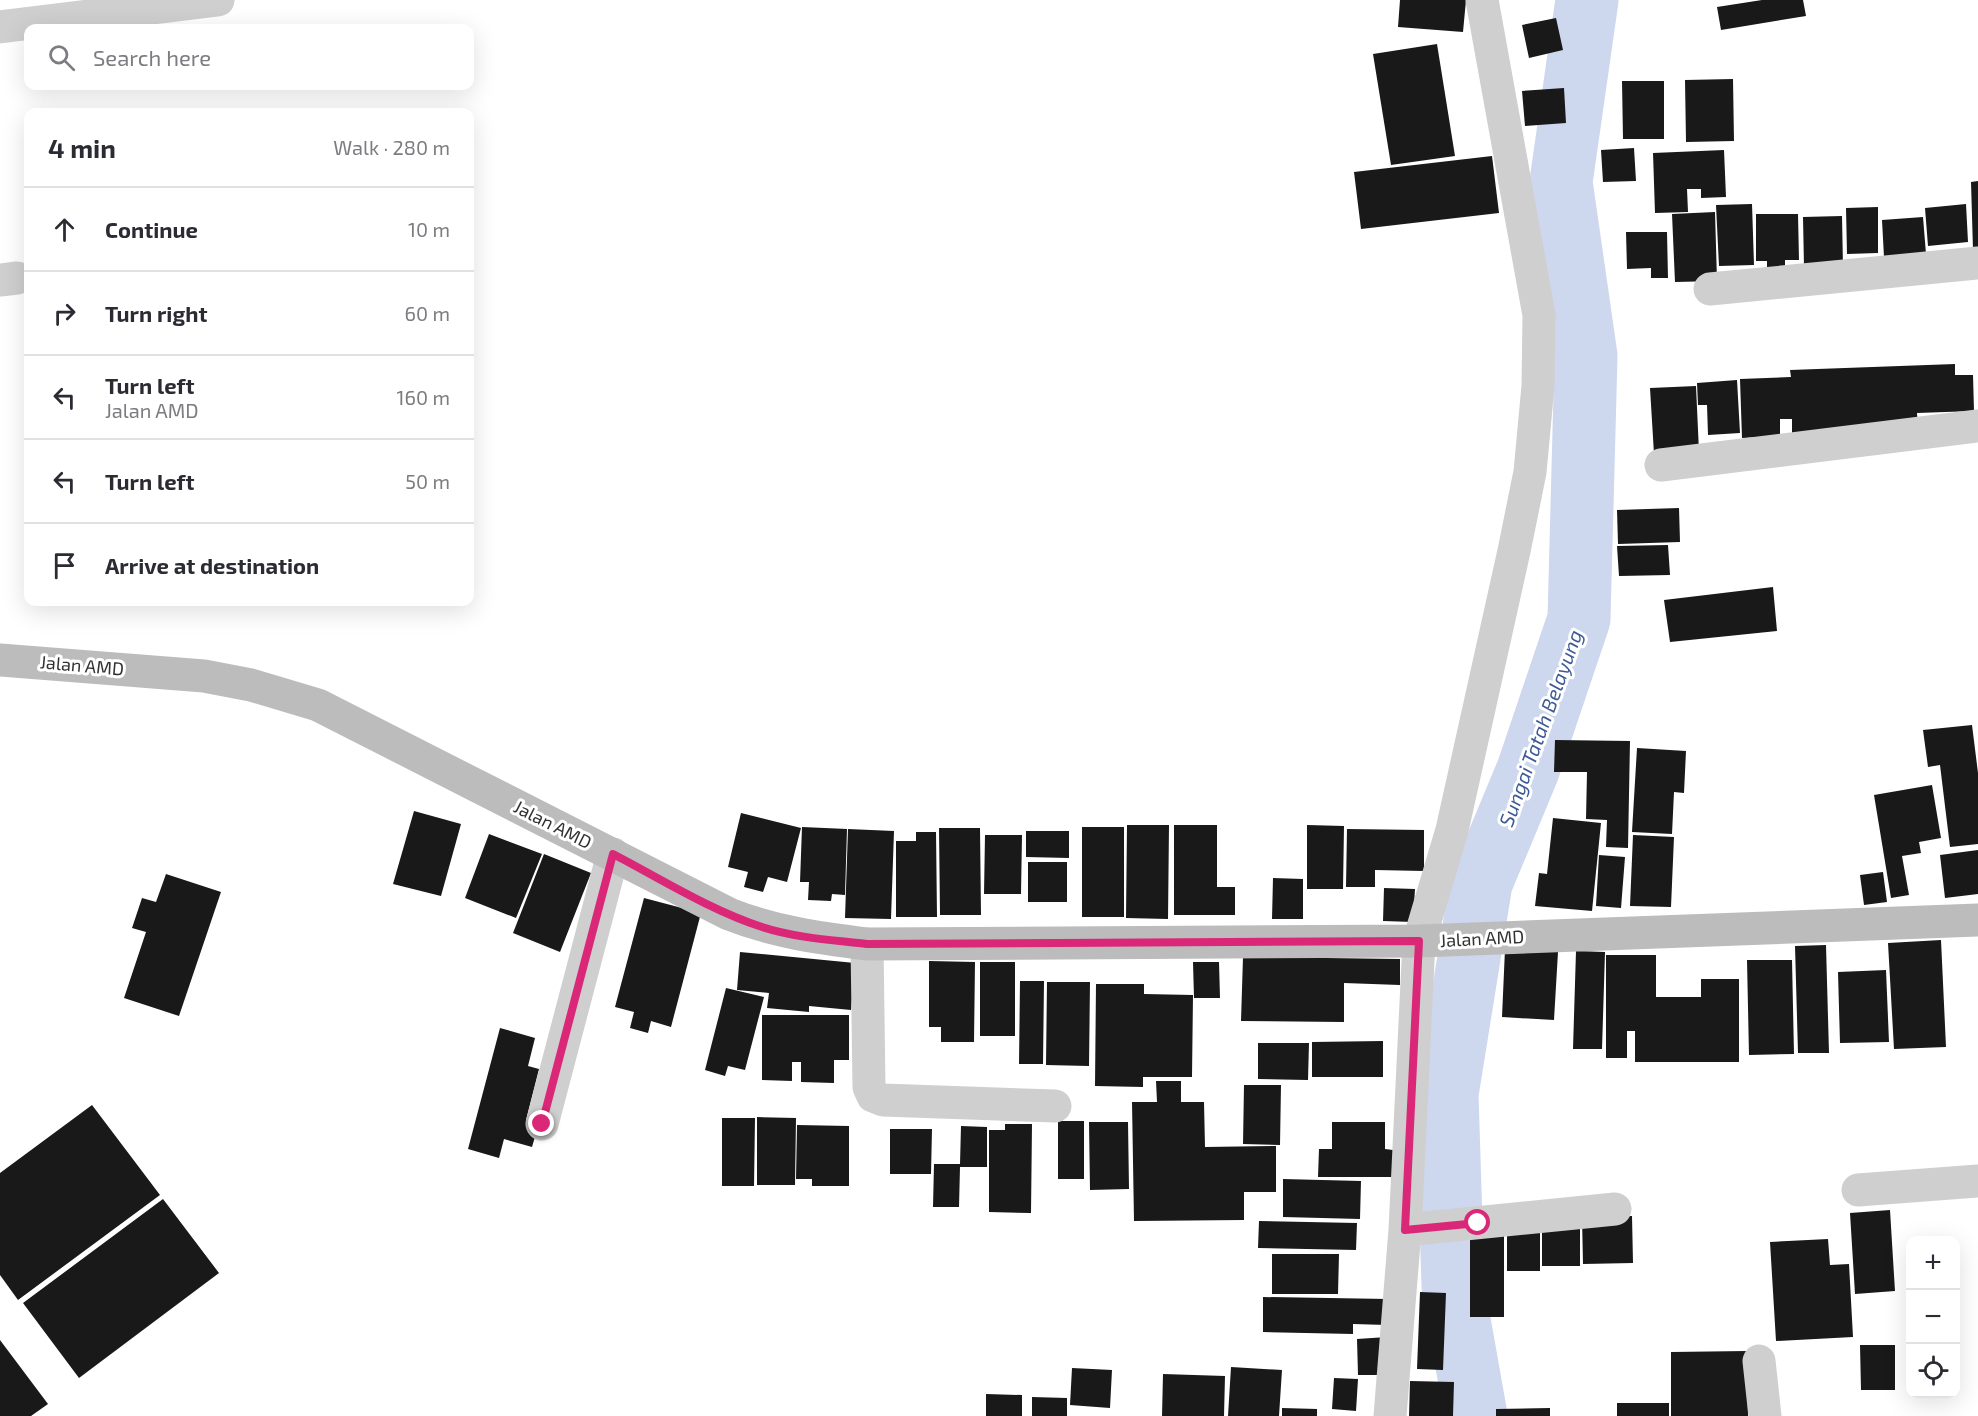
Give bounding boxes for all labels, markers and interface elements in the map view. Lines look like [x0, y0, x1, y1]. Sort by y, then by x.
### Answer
search box [24, 24, 474, 90]
icon: search [45, 41, 78, 74]
text: Search here [93, 44, 211, 70]
text: 4 min [48, 132, 116, 163]
text: Walk · 280 m [333, 135, 450, 159]
icon: ahead [48, 213, 81, 246]
text: Continue [105, 216, 198, 242]
text: 10 m [408, 217, 450, 241]
icon: right [48, 297, 81, 330]
text: Turn right [105, 300, 207, 326]
text: 60 m [405, 301, 450, 325]
text: Turn left [105, 372, 194, 398]
icon: left [48, 381, 81, 414]
text: 160 m [397, 385, 450, 409]
text: Jalan AMD [105, 398, 199, 422]
icon: left [48, 465, 81, 498]
text: Turn left [105, 468, 194, 494]
text: 50 m [405, 469, 450, 493]
icon: arrive [48, 549, 81, 582]
text: Arrive at destination [105, 552, 319, 578]
water label: Sungai Tatah Belayung [1493, 626, 1588, 830]
street label: Jalan AMD [39, 650, 125, 680]
street label: Jalan AMD [510, 795, 596, 853]
street label: Jalan AMD [1439, 925, 1525, 951]
route end [528, 1110, 554, 1136]
route start [1464, 1209, 1490, 1235]
map controls [1906, 1236, 1960, 1398]
button: + [1906, 1236, 1960, 1290]
button: − [1906, 1290, 1960, 1344]
button: locate [1906, 1344, 1960, 1398]

